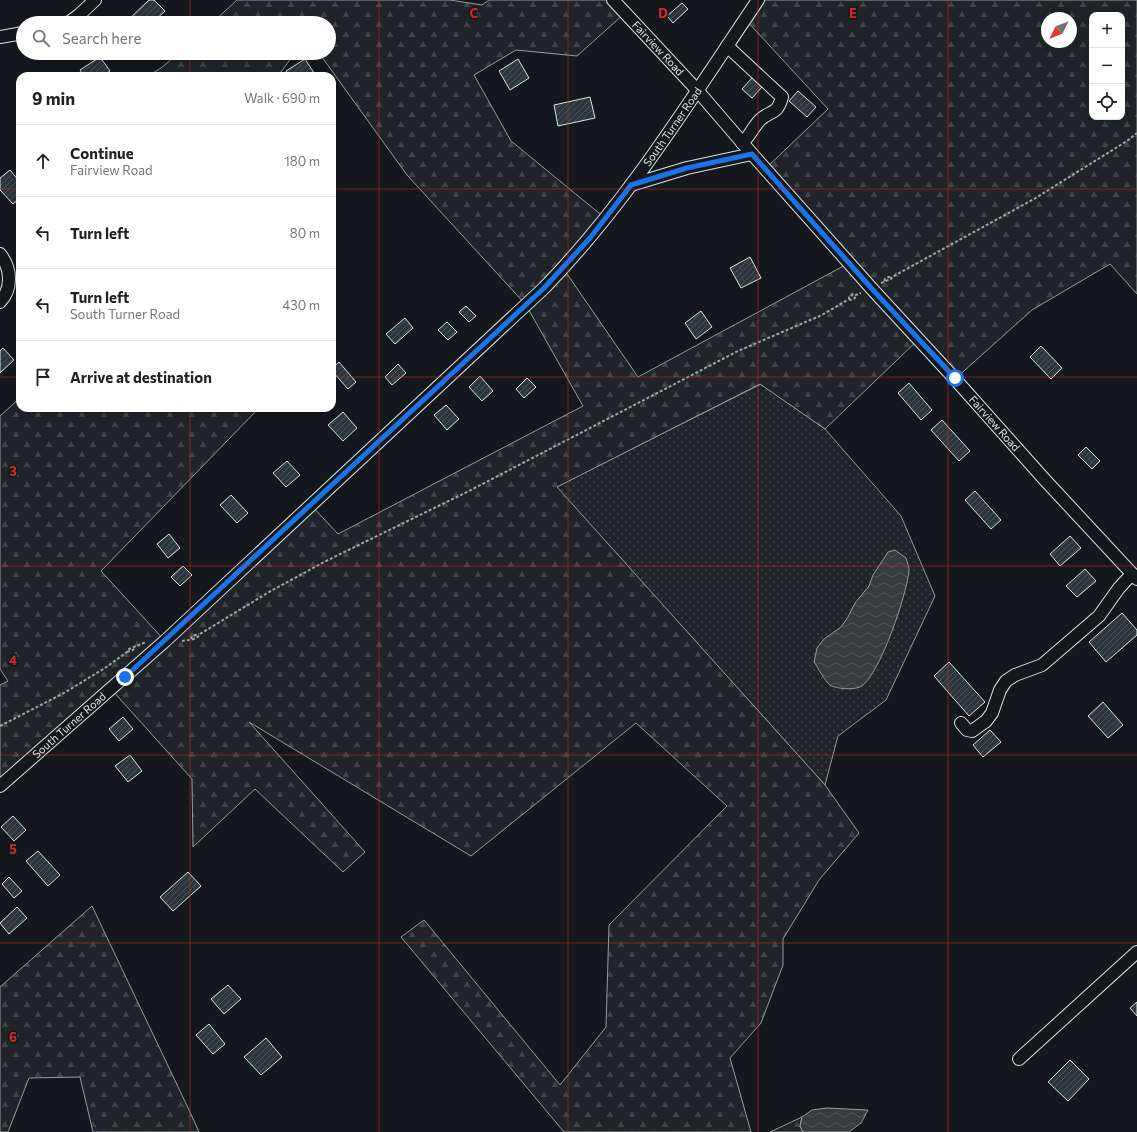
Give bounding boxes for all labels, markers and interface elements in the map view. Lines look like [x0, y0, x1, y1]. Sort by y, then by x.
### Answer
text: C [470, 5, 479, 21]
text: D [658, 5, 668, 21]
text: E [849, 5, 857, 21]
north arrow [1041, 12, 1077, 48]
map controls [1089, 12, 1125, 120]
button: + [1089, 12, 1125, 48]
search box [16, 16, 336, 60]
street label: Fairview Road [630, 18, 687, 78]
icon: search [30, 27, 52, 49]
text: Search here [62, 29, 141, 47]
button: − [1089, 48, 1125, 84]
street label: South Turner Road [640, 84, 704, 168]
button: locate [1089, 84, 1125, 120]
text: 9 min [32, 88, 75, 109]
text: Walk · 690 m [244, 90, 320, 106]
text: Continue [70, 144, 134, 162]
icon: ahead [32, 150, 54, 172]
text: 180 m [284, 153, 320, 169]
text: Fairview Road [70, 162, 153, 178]
icon: left [32, 222, 54, 244]
text: Turn left [70, 224, 129, 242]
text: 80 m [290, 225, 320, 241]
text: Turn left [70, 288, 129, 306]
icon: left [32, 294, 54, 316]
text: 430 m [282, 297, 320, 313]
text: South Turner Road [70, 306, 180, 322]
icon: arrive [32, 366, 54, 388]
text: Arrive at destination [70, 368, 212, 386]
route start [946, 369, 964, 387]
street label: Fairview Road [967, 393, 1023, 453]
text: 3 [9, 463, 17, 479]
text: 4 [9, 652, 17, 668]
route end [116, 668, 134, 686]
street label: South Turner Road [29, 689, 108, 761]
text: 5 [9, 841, 17, 857]
text: 6 [9, 1029, 17, 1045]

